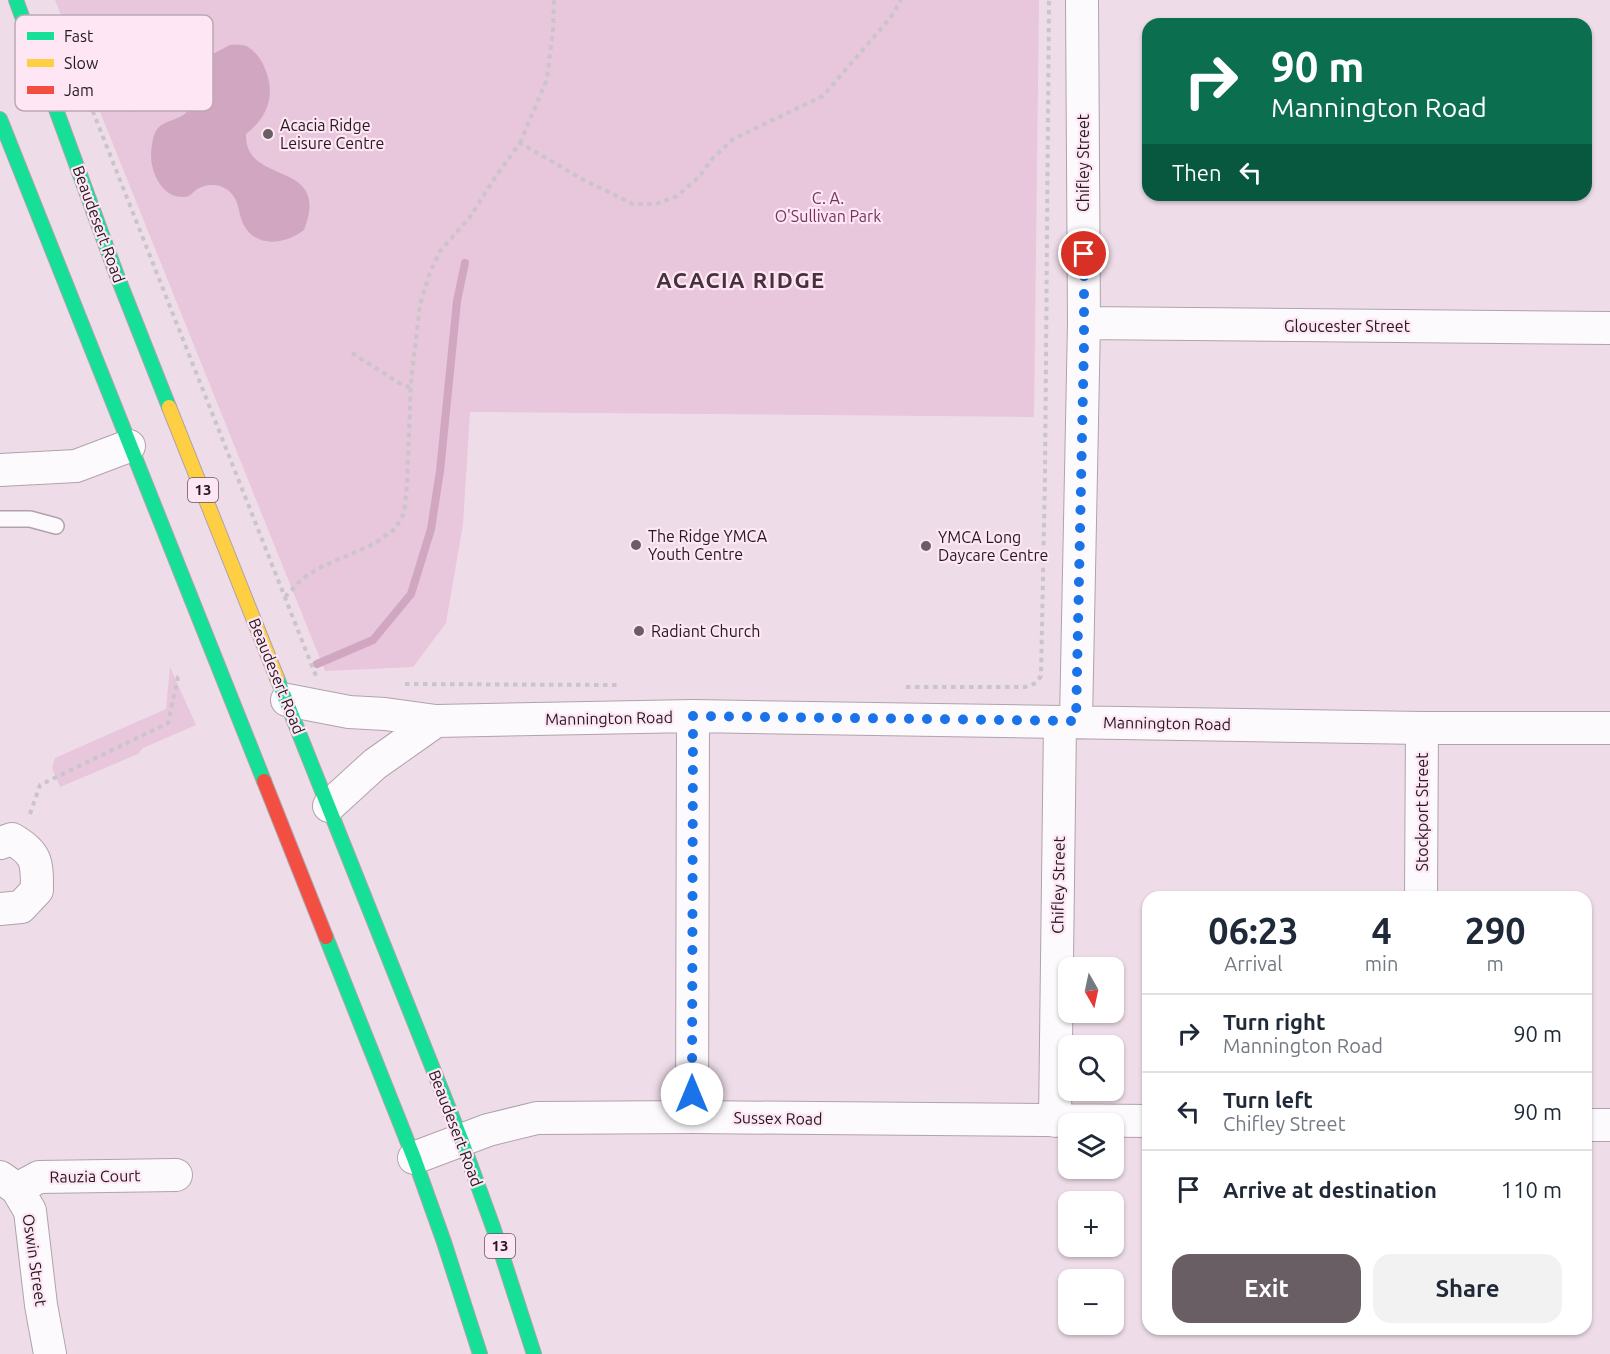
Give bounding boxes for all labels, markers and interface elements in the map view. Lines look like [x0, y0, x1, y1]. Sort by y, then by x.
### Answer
legend [15, 15, 213, 111]
text: Fast [64, 27, 94, 45]
icon: right [1172, 42, 1250, 120]
text: 90 m [1271, 43, 1365, 90]
text: Slow [64, 54, 99, 72]
text: Jam [64, 81, 94, 99]
text: Mannington Road [1271, 92, 1487, 122]
street label: Chifley Street [1074, 113, 1092, 212]
place label: Acacia Ridge Leisure Centre [280, 116, 384, 152]
marker: Acacia Ridge Leisure Centre [261, 127, 275, 141]
icon: left [1234, 156, 1267, 189]
text: Then [1172, 160, 1222, 185]
street label: Beaudesert Road [69, 163, 129, 285]
park label: C. A. O'Sullivan Park [775, 189, 881, 225]
pin [1058, 228, 1109, 279]
icon: arrive [1067, 237, 1100, 270]
district label: ACACIA RIDGE [656, 267, 826, 292]
street label: Gloucester Street [1284, 317, 1411, 335]
road number: 13 [188, 478, 218, 502]
place label: The Ridge YMCA Youth Centre [648, 527, 768, 563]
place label: YMCA Long Daycare Centre [938, 528, 1048, 564]
marker: The Ridge YMCA Youth Centre [629, 538, 643, 552]
marker: YMCA Long Daycare Centre [919, 539, 933, 553]
street label: Beaudesert Road [246, 616, 308, 736]
place label: Radiant Church [651, 622, 760, 640]
marker: Radiant Church [632, 624, 646, 638]
street label: Mannington Road [545, 708, 673, 728]
street label: Mannington Road [1103, 713, 1231, 733]
street label: Stockport Street [1413, 752, 1431, 871]
street label: Chifley Street [1048, 835, 1068, 934]
text: 06:23 [1208, 910, 1298, 951]
text: 4 [1371, 910, 1392, 951]
text: 290 [1465, 910, 1526, 951]
text: Arrival [1224, 952, 1283, 975]
text: min [1365, 952, 1398, 975]
text: m [1487, 952, 1504, 975]
north arrow [1058, 957, 1124, 1023]
map controls [1058, 957, 1124, 1335]
text: Turn right [1223, 1009, 1325, 1034]
icon: right [1172, 1017, 1205, 1050]
text: 90 m [1513, 1021, 1562, 1046]
text: Mannington Road [1223, 1034, 1383, 1057]
button: search [1058, 1035, 1124, 1101]
position arrow [660, 1062, 724, 1126]
street label: Beaudesert Road [426, 1067, 486, 1189]
text: Turn left [1223, 1087, 1313, 1112]
icon: left [1172, 1095, 1205, 1128]
text: 90 m [1513, 1099, 1562, 1124]
street label: Sussex Road [733, 1108, 823, 1128]
text: Chifley Street [1223, 1112, 1346, 1135]
button: layers [1058, 1113, 1124, 1179]
street label: Rauzia Court [49, 1166, 141, 1186]
icon: arrive [1172, 1173, 1205, 1206]
text: Arrive at destination [1223, 1177, 1437, 1202]
text: 110 m [1501, 1177, 1562, 1202]
button: + [1058, 1191, 1124, 1257]
street label: Oswin Street [20, 1213, 50, 1308]
road number: 13 [485, 1234, 515, 1258]
button: Exit [1172, 1254, 1361, 1323]
button: Share [1373, 1254, 1562, 1323]
button: − [1058, 1269, 1124, 1335]

